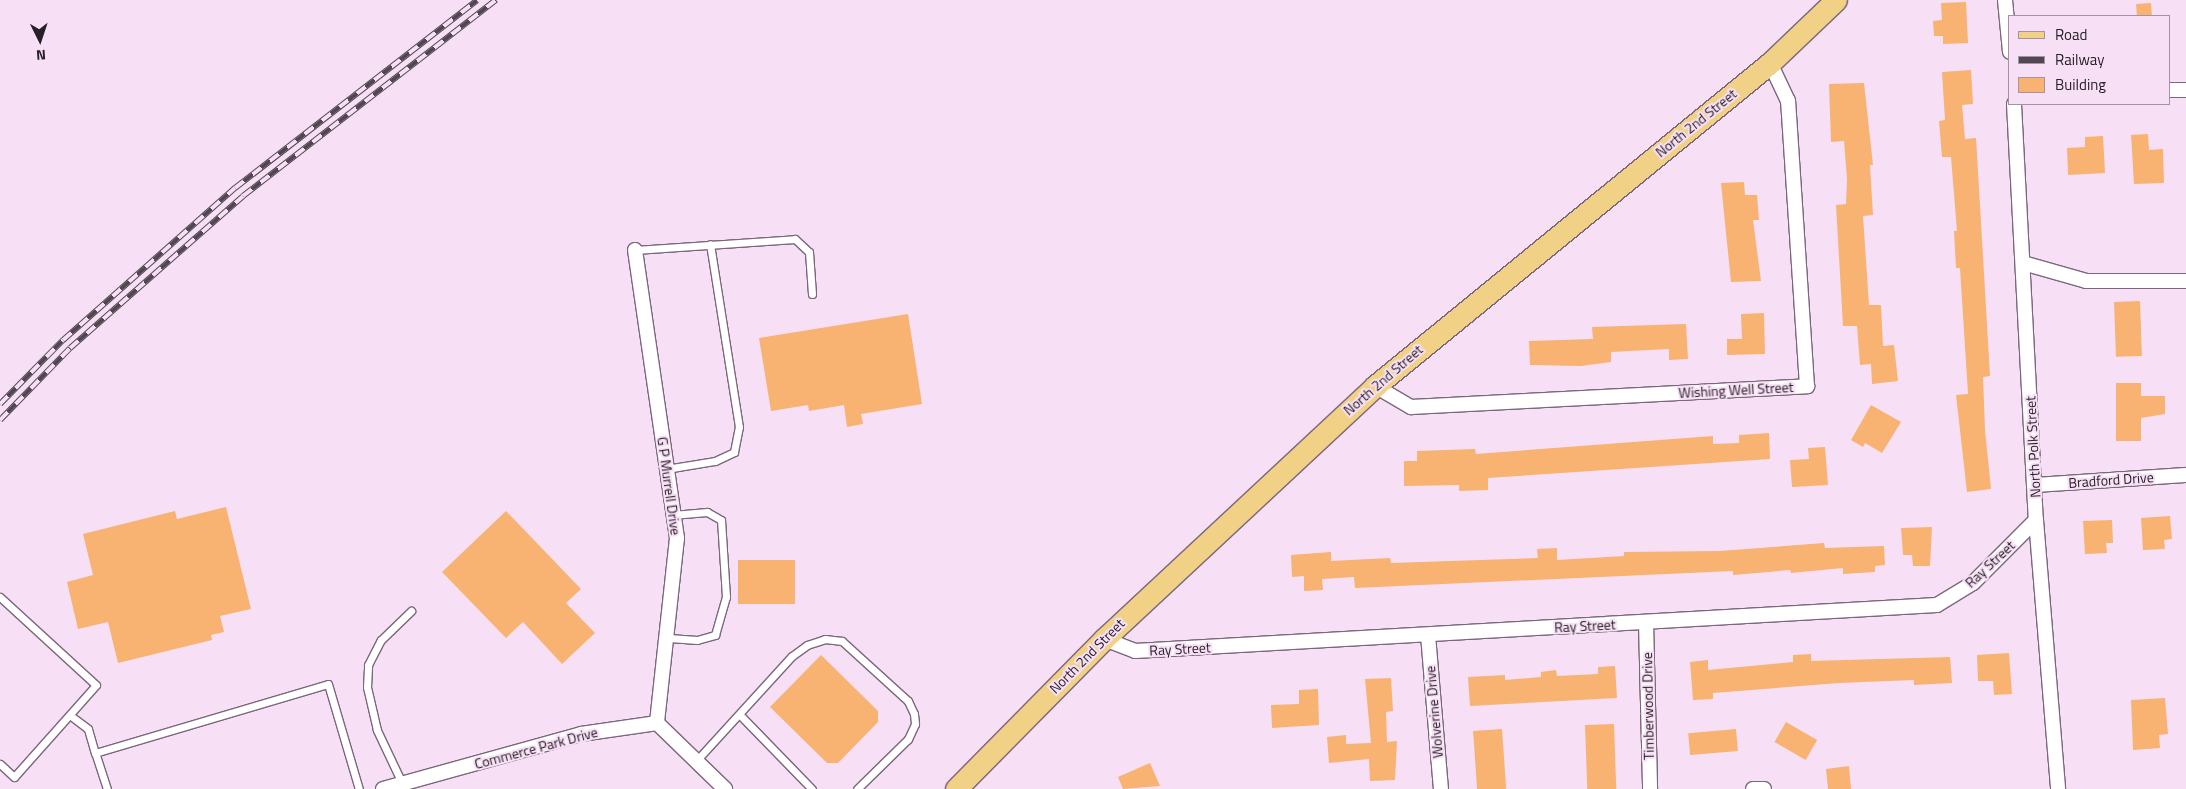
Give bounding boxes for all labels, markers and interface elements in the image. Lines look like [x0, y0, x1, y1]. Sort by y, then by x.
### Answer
north arrow [15, 15, 65, 65]
legend [2008, 15, 2171, 105]
text: Road [2055, 23, 2087, 46]
text: N [36, 45, 47, 66]
text: Railway [2055, 48, 2105, 71]
text: Building [2055, 73, 2106, 96]
street label: North 2nd Street [1652, 85, 1740, 161]
street label: North 2nd Street [1340, 341, 1426, 419]
street label: Wishing Well Street [1678, 379, 1794, 401]
street label: North Polk Street [2022, 396, 2044, 498]
street label: G P Murrell Drive [654, 436, 684, 536]
street label: Bradford Drive [2068, 469, 2154, 491]
street label: Ray Street [1962, 537, 2018, 591]
street label: North 2nd Street [1046, 615, 1128, 697]
street label: Ray Street [1554, 616, 1616, 636]
street label: Ray Street [1149, 639, 1211, 659]
street label: Timberwood Drive [1639, 652, 1657, 760]
street label: Wolverine Drive [1422, 665, 1446, 759]
street label: Commerce Park Drive [473, 723, 599, 773]

